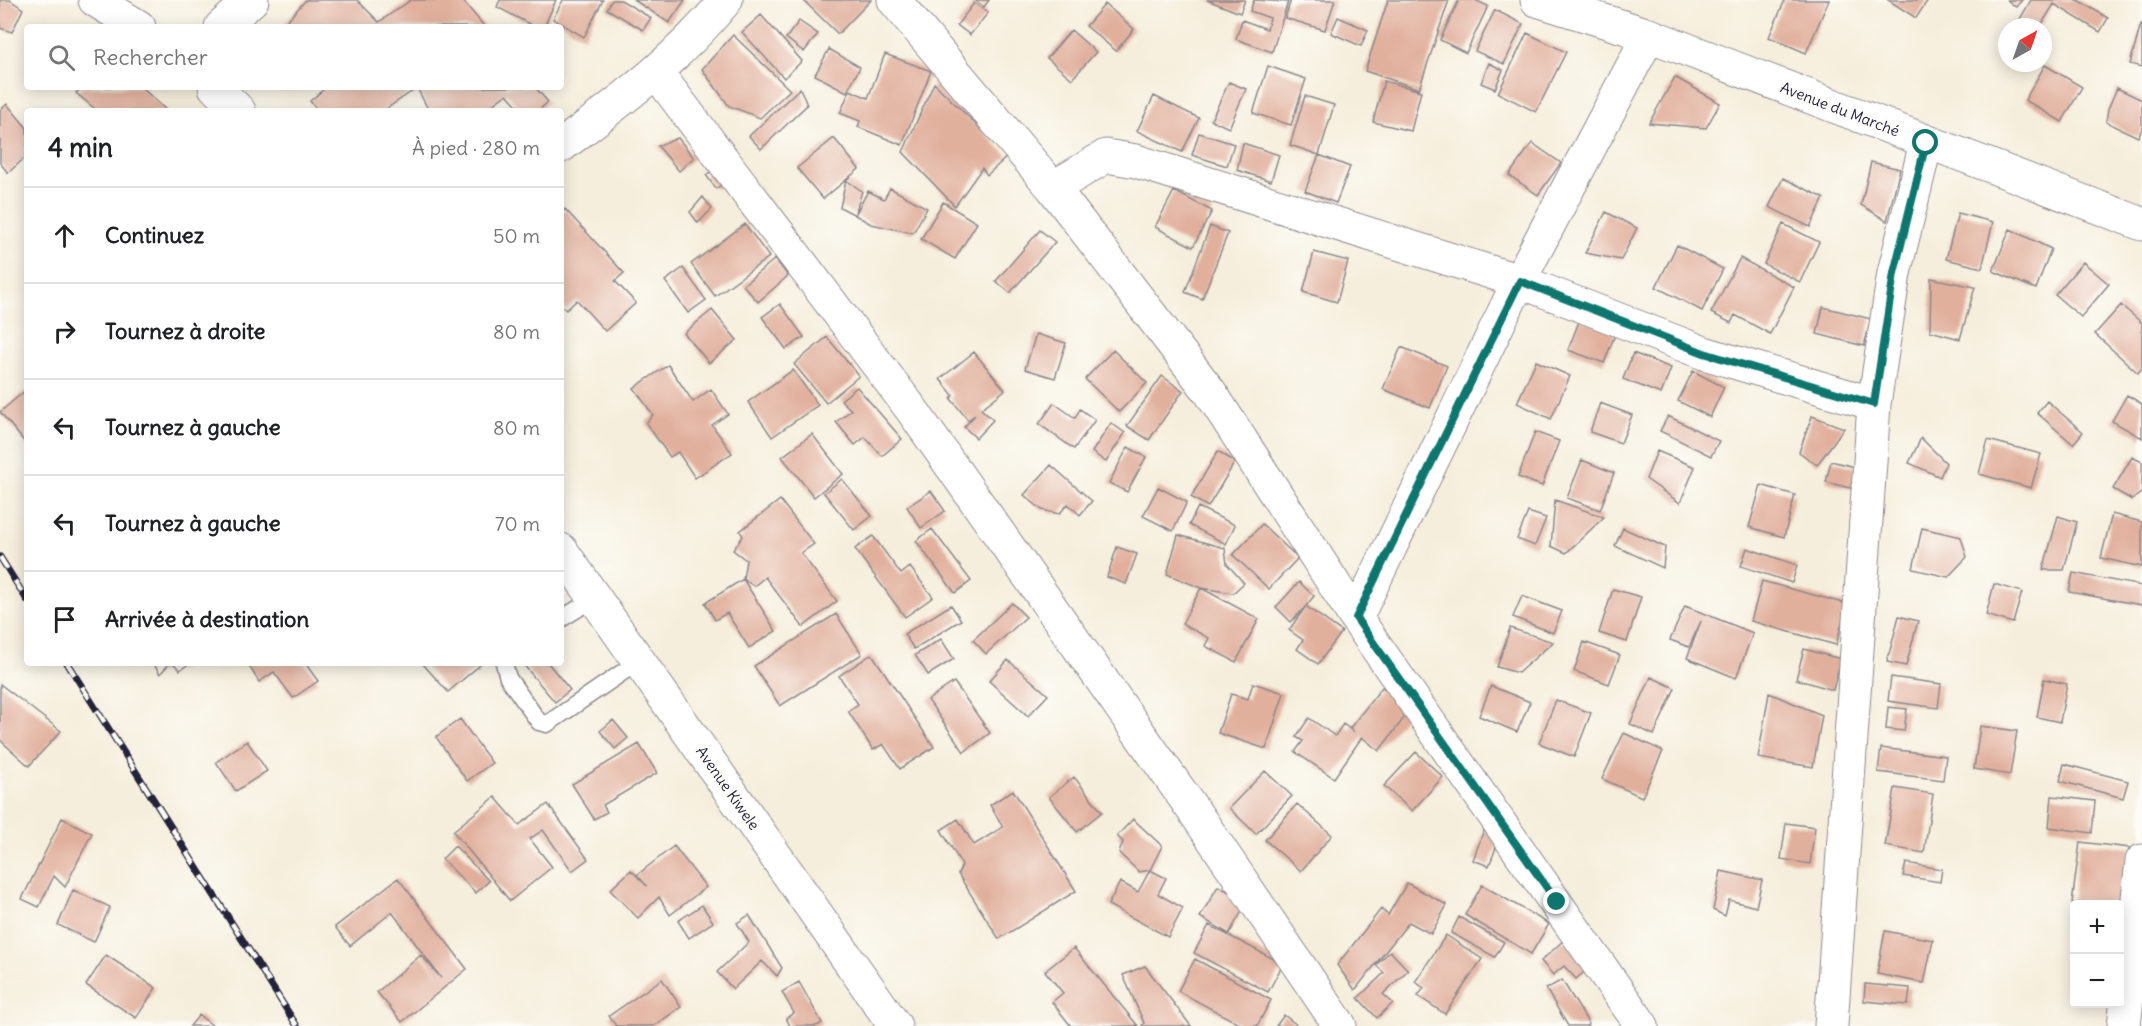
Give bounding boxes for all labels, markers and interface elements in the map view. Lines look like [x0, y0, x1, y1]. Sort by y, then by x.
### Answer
north arrow [1998, 18, 2052, 72]
search box [24, 24, 564, 90]
icon: search [45, 41, 78, 74]
text: Rechercher [93, 43, 208, 71]
street label: Avenue du Marché [1778, 78, 1902, 140]
route start [1912, 129, 1938, 155]
text: 4 min [48, 131, 113, 164]
text: À pied · 280 m [412, 135, 540, 160]
icon: ahead [48, 219, 81, 252]
text: Continuez [105, 221, 204, 249]
text: 50 m [493, 223, 540, 248]
icon: right [48, 315, 81, 348]
text: Tournez à droite [105, 317, 265, 345]
text: 80 m [493, 319, 540, 344]
icon: left [48, 411, 81, 444]
text: Tournez à gauche [105, 413, 281, 441]
text: 80 m [493, 415, 540, 440]
icon: left [48, 507, 81, 540]
text: Tournez à gauche [105, 509, 281, 537]
text: 70 m [495, 511, 540, 536]
icon: arrive [48, 603, 81, 636]
text: Arrivée à destination [105, 605, 309, 633]
street label: Avenue Kiwele [692, 742, 764, 834]
route end [1543, 888, 1569, 914]
map controls [2070, 900, 2124, 1008]
button: + [2070, 900, 2124, 954]
button: − [2070, 954, 2124, 1008]

